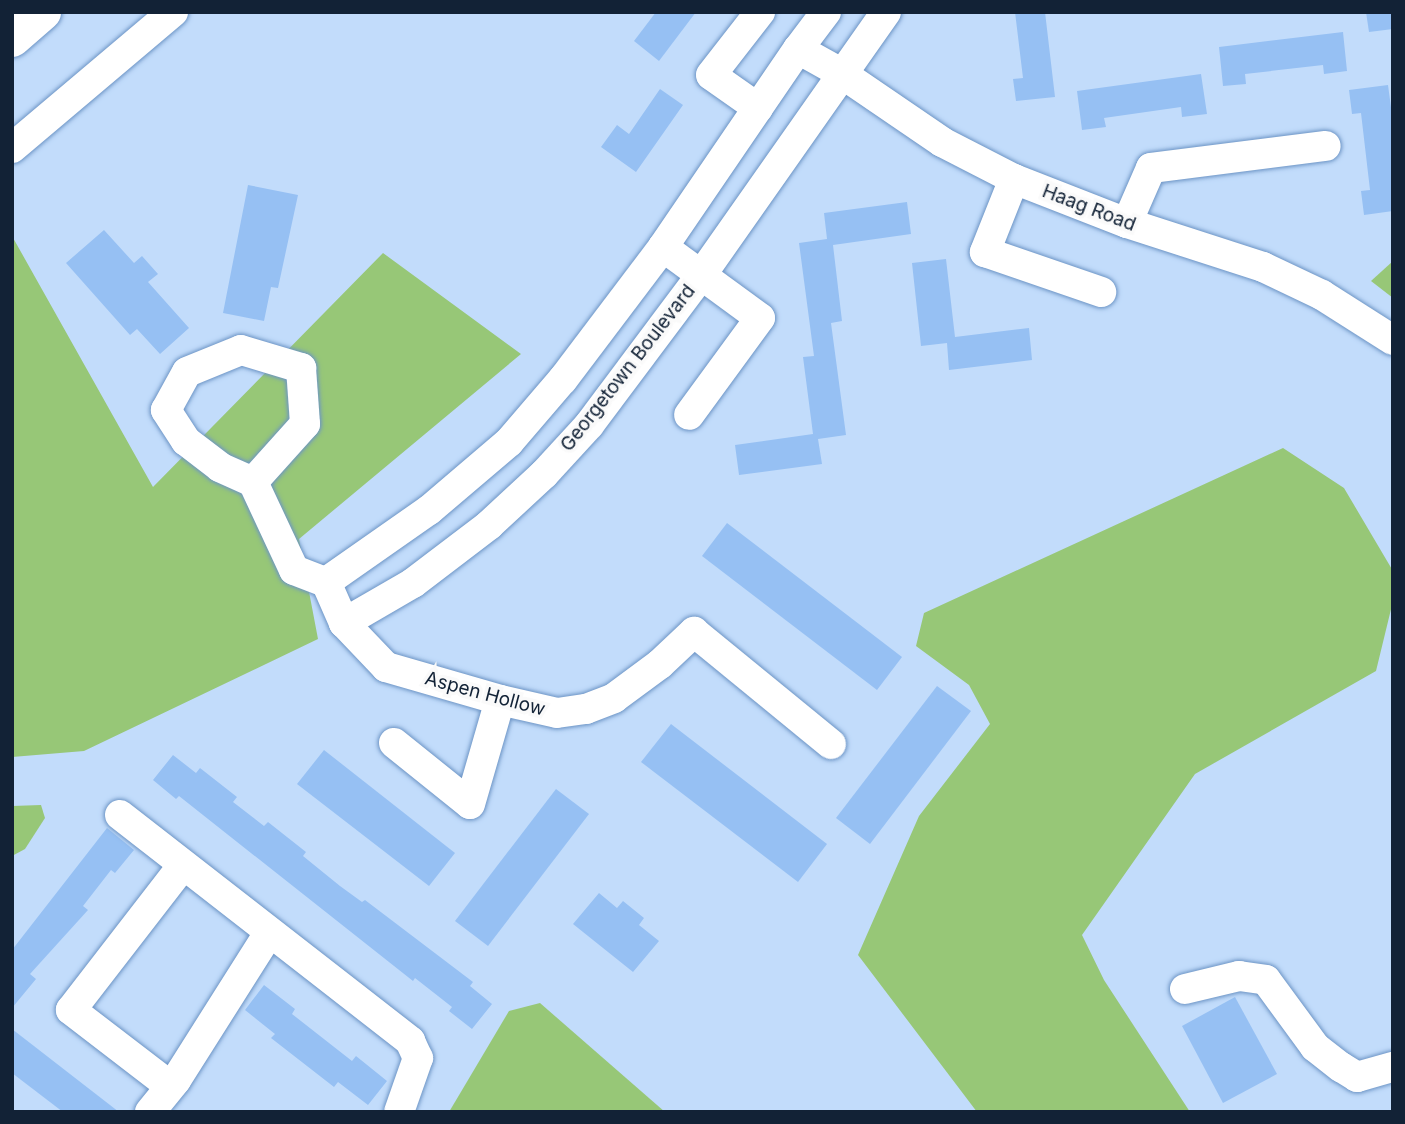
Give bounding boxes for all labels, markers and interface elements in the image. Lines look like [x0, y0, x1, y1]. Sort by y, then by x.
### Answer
street label: Haag Road [1039, 180, 1139, 236]
street label: Georgetown Boulevard [556, 280, 700, 456]
street label: Aspen Hollow [422, 667, 548, 721]

